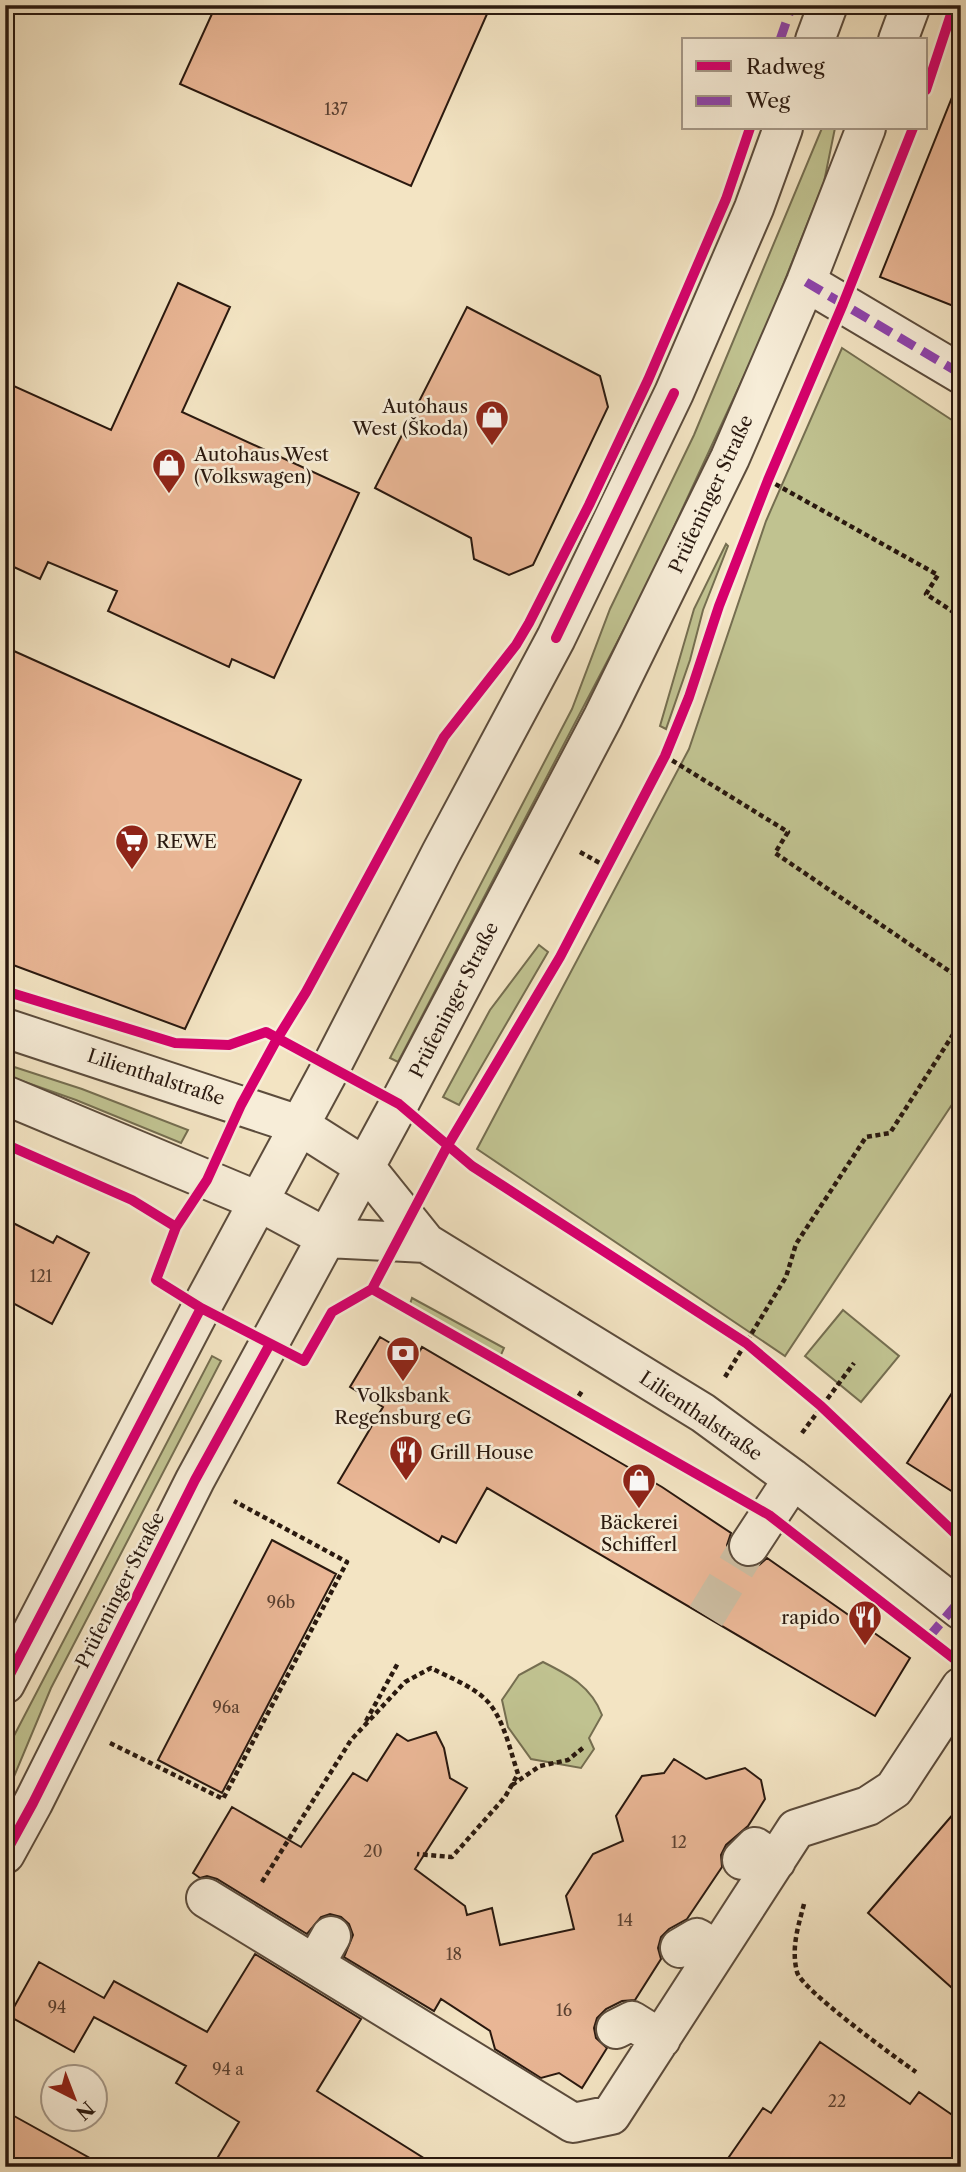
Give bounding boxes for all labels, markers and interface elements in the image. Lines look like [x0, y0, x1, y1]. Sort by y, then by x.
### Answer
legend [682, 38, 928, 130]
text: Radweg [746, 54, 826, 79]
text: Weg [745, 88, 791, 113]
house number: 137 [324, 99, 348, 119]
place label: Autohaus West (Škoda) [351, 395, 468, 440]
shop icon: Autohaus West (Škoda) [473, 398, 511, 447]
street label: Prüfeninger Straße [664, 411, 758, 577]
place label: Autohaus West (Volkswagen) [193, 443, 329, 488]
shop icon: Autohaus West (Volkswagen) [150, 446, 188, 495]
supermarket icon: REWE [113, 822, 151, 871]
place label: REWE [156, 830, 217, 853]
street label: Prüfeninger Straße [405, 918, 503, 1082]
street label: Lilienthalstraße [84, 1044, 228, 1110]
house number: 121 [30, 1266, 53, 1286]
bank icon: Volksbank Regensburg eG [384, 1334, 422, 1383]
street label: Lilienthalstraße [635, 1366, 767, 1466]
place label: Volksbank Regensburg eG [334, 1384, 472, 1429]
restaurant icon: Grill House [387, 1433, 425, 1482]
place label: Grill House [430, 1441, 534, 1464]
shop icon: Bäckerei Schifferl [620, 1461, 658, 1510]
street label: Prüfeninger Straße [71, 1508, 169, 1672]
place label: Bäckerei Schifferl [600, 1511, 678, 1556]
house number: 96b [267, 1592, 295, 1612]
restaurant icon: rapido [846, 1598, 884, 1647]
place label: rapido [781, 1606, 840, 1629]
house number: 96a [212, 1697, 240, 1717]
house number: 12 [671, 1832, 687, 1852]
house number: 20 [363, 1841, 383, 1861]
house number: 14 [617, 1910, 633, 1930]
house number: 18 [446, 1944, 462, 1964]
house number: 94 [48, 1997, 66, 2017]
house number: 16 [556, 2000, 572, 2020]
house number: 94 a [212, 2059, 244, 2079]
north arrow [38, 2064, 108, 2134]
house number: 22 [828, 2091, 846, 2111]
text: N [71, 2096, 99, 2124]

